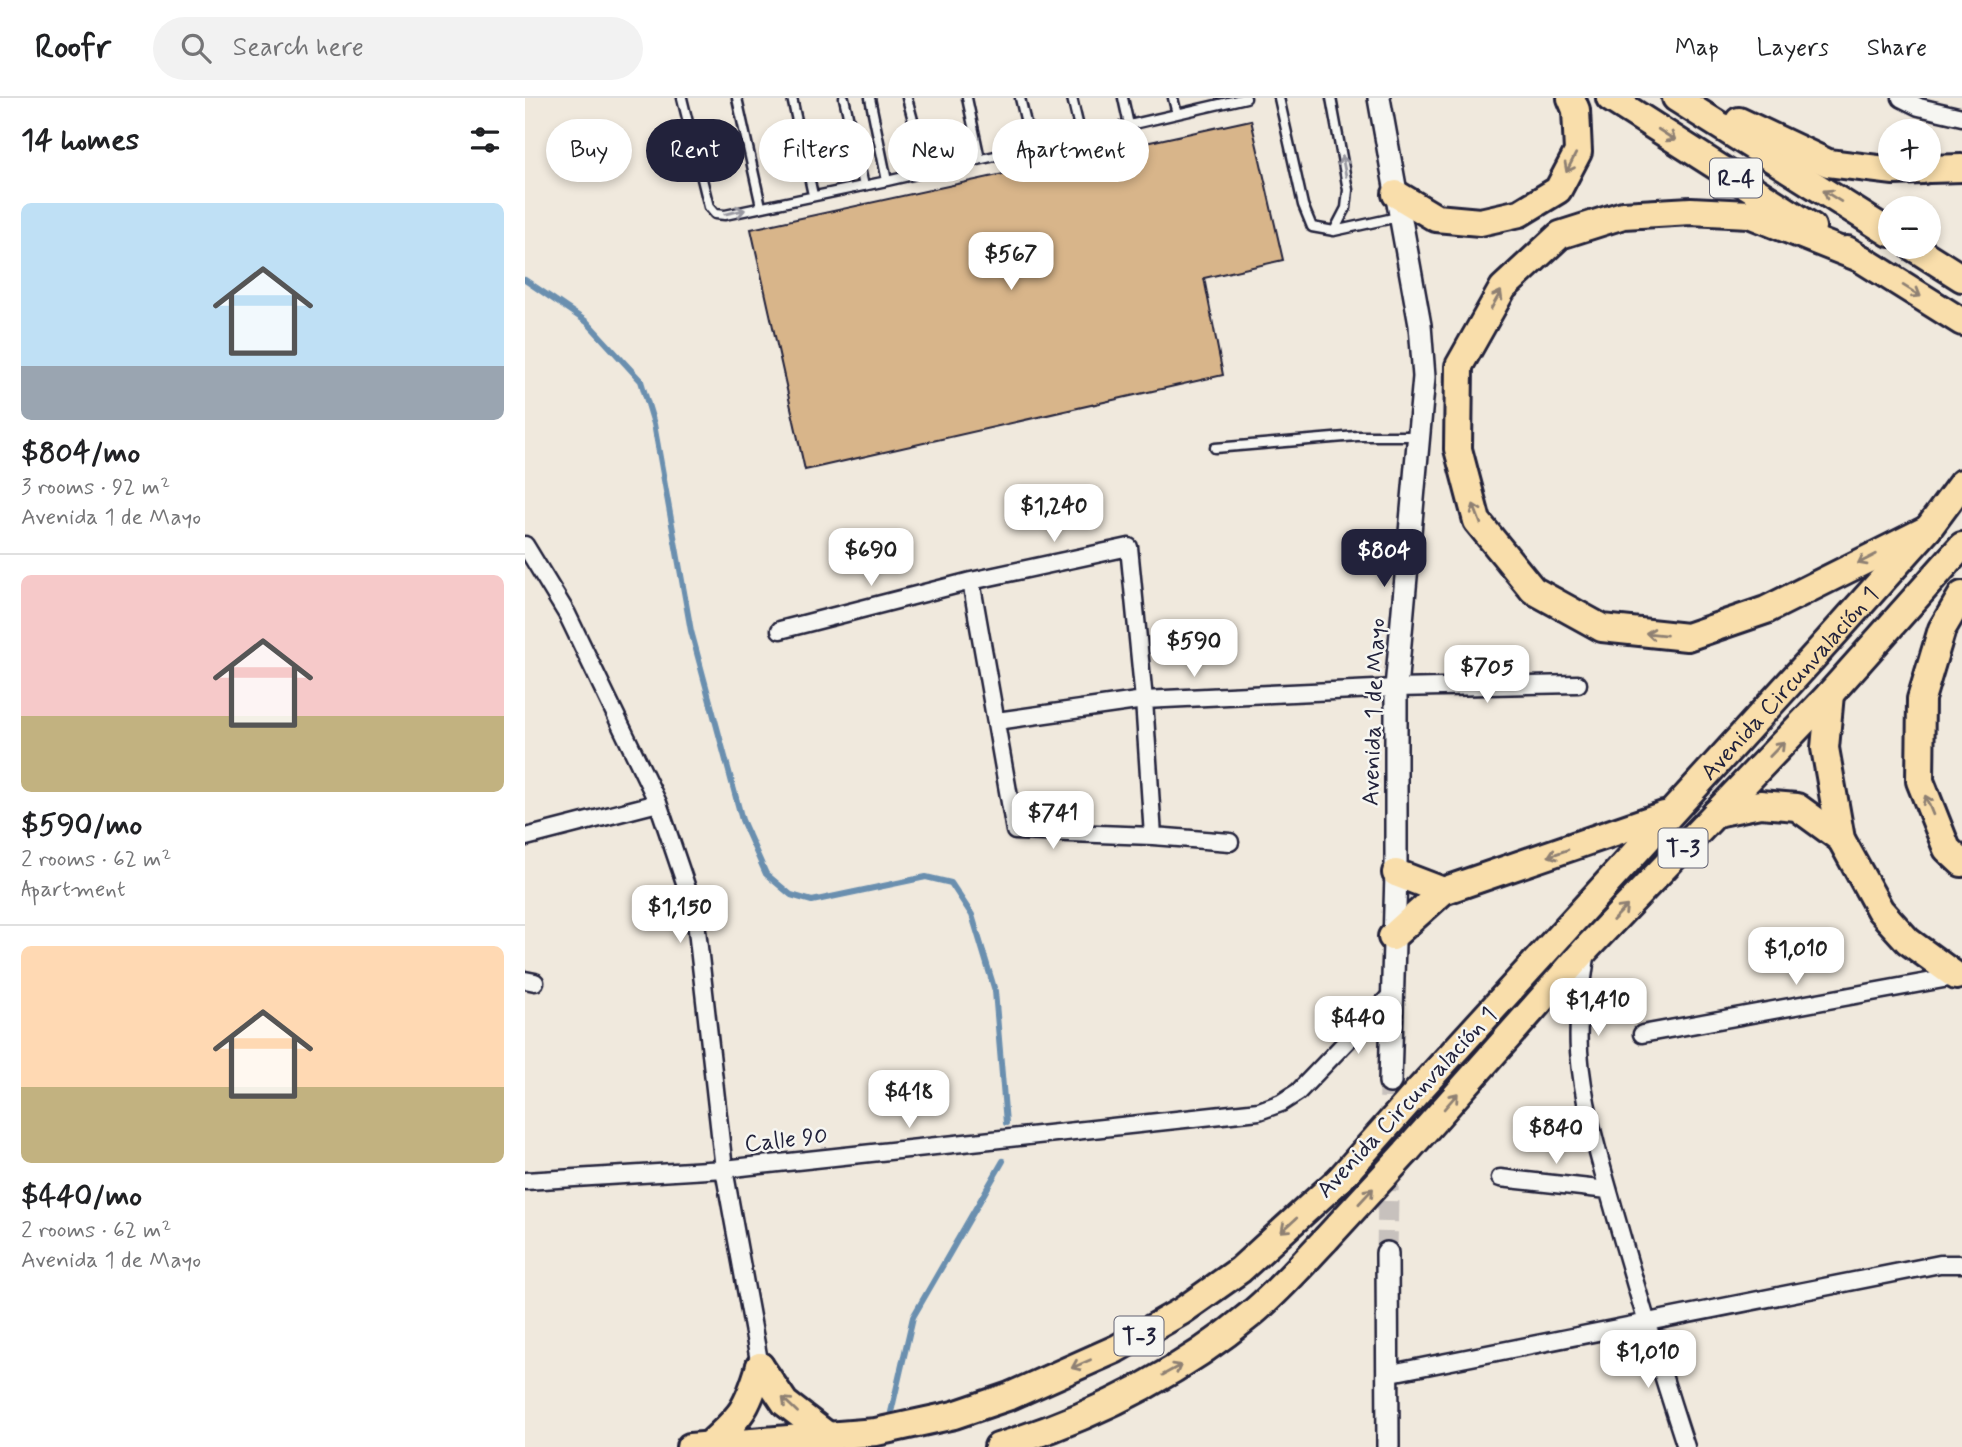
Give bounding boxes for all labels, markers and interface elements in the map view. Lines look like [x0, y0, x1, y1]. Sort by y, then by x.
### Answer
search box [153, 17, 643, 80]
text: Roofr [35, 26, 111, 70]
icon: search [177, 29, 215, 67]
text: Search here [233, 31, 364, 65]
text: Map [1675, 33, 1719, 64]
text: Layers [1757, 33, 1829, 64]
text: Share [1867, 33, 1927, 64]
chip: Buy [546, 119, 632, 182]
chip: Rent [646, 119, 745, 182]
chip: Filters [759, 119, 874, 182]
chip: New [888, 119, 978, 182]
chip: Apartment [992, 119, 1149, 182]
map controls [1878, 119, 1941, 259]
button: + [1878, 119, 1941, 182]
text: 14 homes [21, 121, 139, 160]
icon: filters [466, 121, 504, 159]
one-way arrow [1657, 128, 1677, 142]
one-way arrow [1564, 153, 1578, 173]
one-way arrow [1336, 155, 1350, 178]
road number: R-4 [1710, 158, 1762, 198]
one-way arrow [1823, 189, 1843, 203]
button: − [1878, 196, 1941, 259]
one-way arrow [723, 205, 746, 219]
pin: $567 [970, 232, 1052, 292]
text: $567 [985, 240, 1037, 270]
icon: home [200, 248, 326, 374]
one-way arrow [1902, 283, 1921, 298]
one-way arrow [1489, 290, 1503, 310]
text: $804/mo [21, 434, 140, 473]
text: 3 rooms · 92 m² [21, 473, 170, 503]
pin: $1,240 [997, 484, 1111, 544]
text: $1,240 [1020, 492, 1088, 522]
text: Avenida 1 de Mayo [21, 503, 201, 533]
one-way arrow [1469, 504, 1482, 526]
pin: $690 [830, 528, 912, 588]
pin: $804 [1343, 530, 1425, 589]
text: $690 [845, 536, 897, 566]
text: $804 [1357, 537, 1411, 567]
one-way arrow [1857, 553, 1877, 567]
street label: Avenida Circunvalación 1 [1694, 581, 1886, 788]
street label: Avenida 1 de Mayo [1356, 618, 1393, 807]
icon: home [200, 620, 326, 746]
pin: $590 [1153, 620, 1235, 679]
text: $590 [1167, 627, 1221, 657]
one-way arrow [1645, 627, 1667, 640]
pin: $705 [1446, 646, 1528, 705]
text: $705 [1460, 653, 1514, 683]
one-way arrow [1769, 741, 1786, 758]
pin: $741 [1012, 792, 1094, 851]
one-way arrow [1922, 795, 1935, 816]
text: $741 [1028, 799, 1078, 829]
text: $590/mo [21, 806, 142, 845]
road number: T-3 [1659, 828, 1707, 868]
text: 2 rooms · 62 m² [21, 845, 172, 875]
one-way arrow [1548, 848, 1570, 860]
text: Apartment [21, 875, 126, 905]
pin: $1,150 [623, 886, 737, 945]
text: $1,150 [648, 893, 712, 923]
one-way arrow [1611, 905, 1628, 922]
pin: $1,010 [1739, 928, 1853, 987]
text: $1,010 [1764, 935, 1828, 965]
pin: $1,410 [1541, 978, 1655, 1038]
text: $1,410 [1566, 986, 1630, 1016]
icon: home [200, 991, 326, 1117]
pin: $440 [1317, 996, 1399, 1056]
street label: Avenida Circunvalación 1 [1310, 1001, 1504, 1205]
text: $440 [1331, 1004, 1385, 1034]
pin: $418 [868, 1070, 950, 1130]
text: $418 [884, 1078, 934, 1108]
one-way arrow [1443, 1093, 1460, 1110]
pin: $840 [1515, 1107, 1597, 1166]
text: $840 [1529, 1114, 1583, 1144]
street label: Calle 90 [743, 1121, 829, 1160]
text: $440/mo [21, 1177, 142, 1216]
one-way arrow [1358, 1188, 1375, 1205]
text: 2 rooms · 62 m² [21, 1216, 172, 1246]
one-way arrow [1280, 1217, 1298, 1233]
text: Avenida 1 de Mayo [21, 1246, 201, 1276]
road number: T-3 [1115, 1316, 1163, 1356]
pin: $1,010 [1591, 1330, 1705, 1390]
text: $1,010 [1616, 1338, 1680, 1368]
one-way arrow [1071, 1358, 1092, 1371]
one-way arrow [1162, 1363, 1182, 1377]
one-way arrow [782, 1397, 799, 1414]

